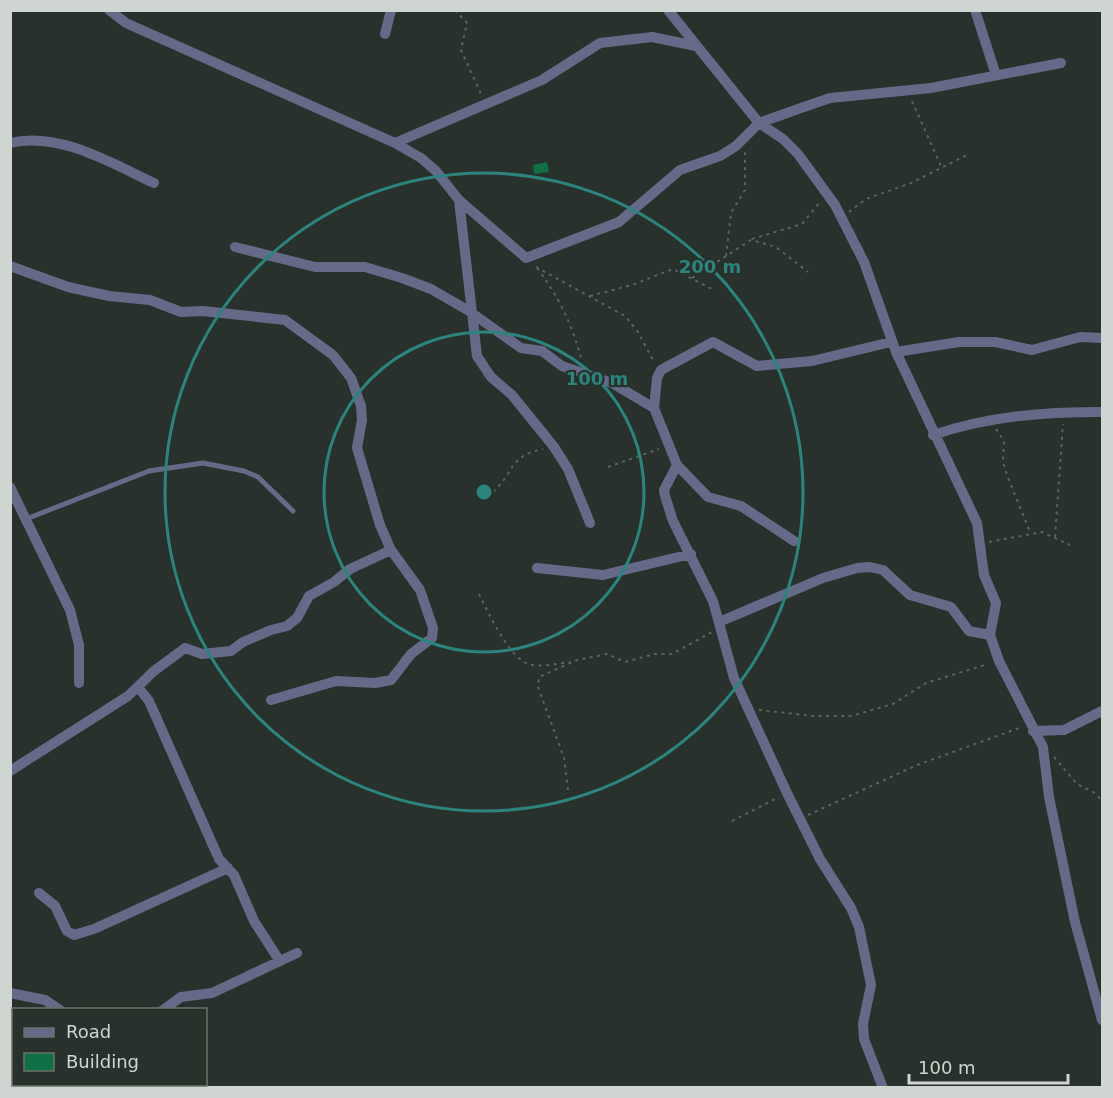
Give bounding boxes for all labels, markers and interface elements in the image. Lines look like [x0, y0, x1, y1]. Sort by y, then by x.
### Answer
text: 200 m [679, 256, 741, 277]
text: 100 m [566, 368, 628, 389]
centre of rings [474, 482, 494, 502]
legend [12, 1008, 207, 1086]
text: Road [66, 1021, 111, 1042]
scale bar [909, 1047, 1068, 1085]
text: Building [66, 1051, 139, 1072]
text: 100 m [918, 1057, 976, 1078]

